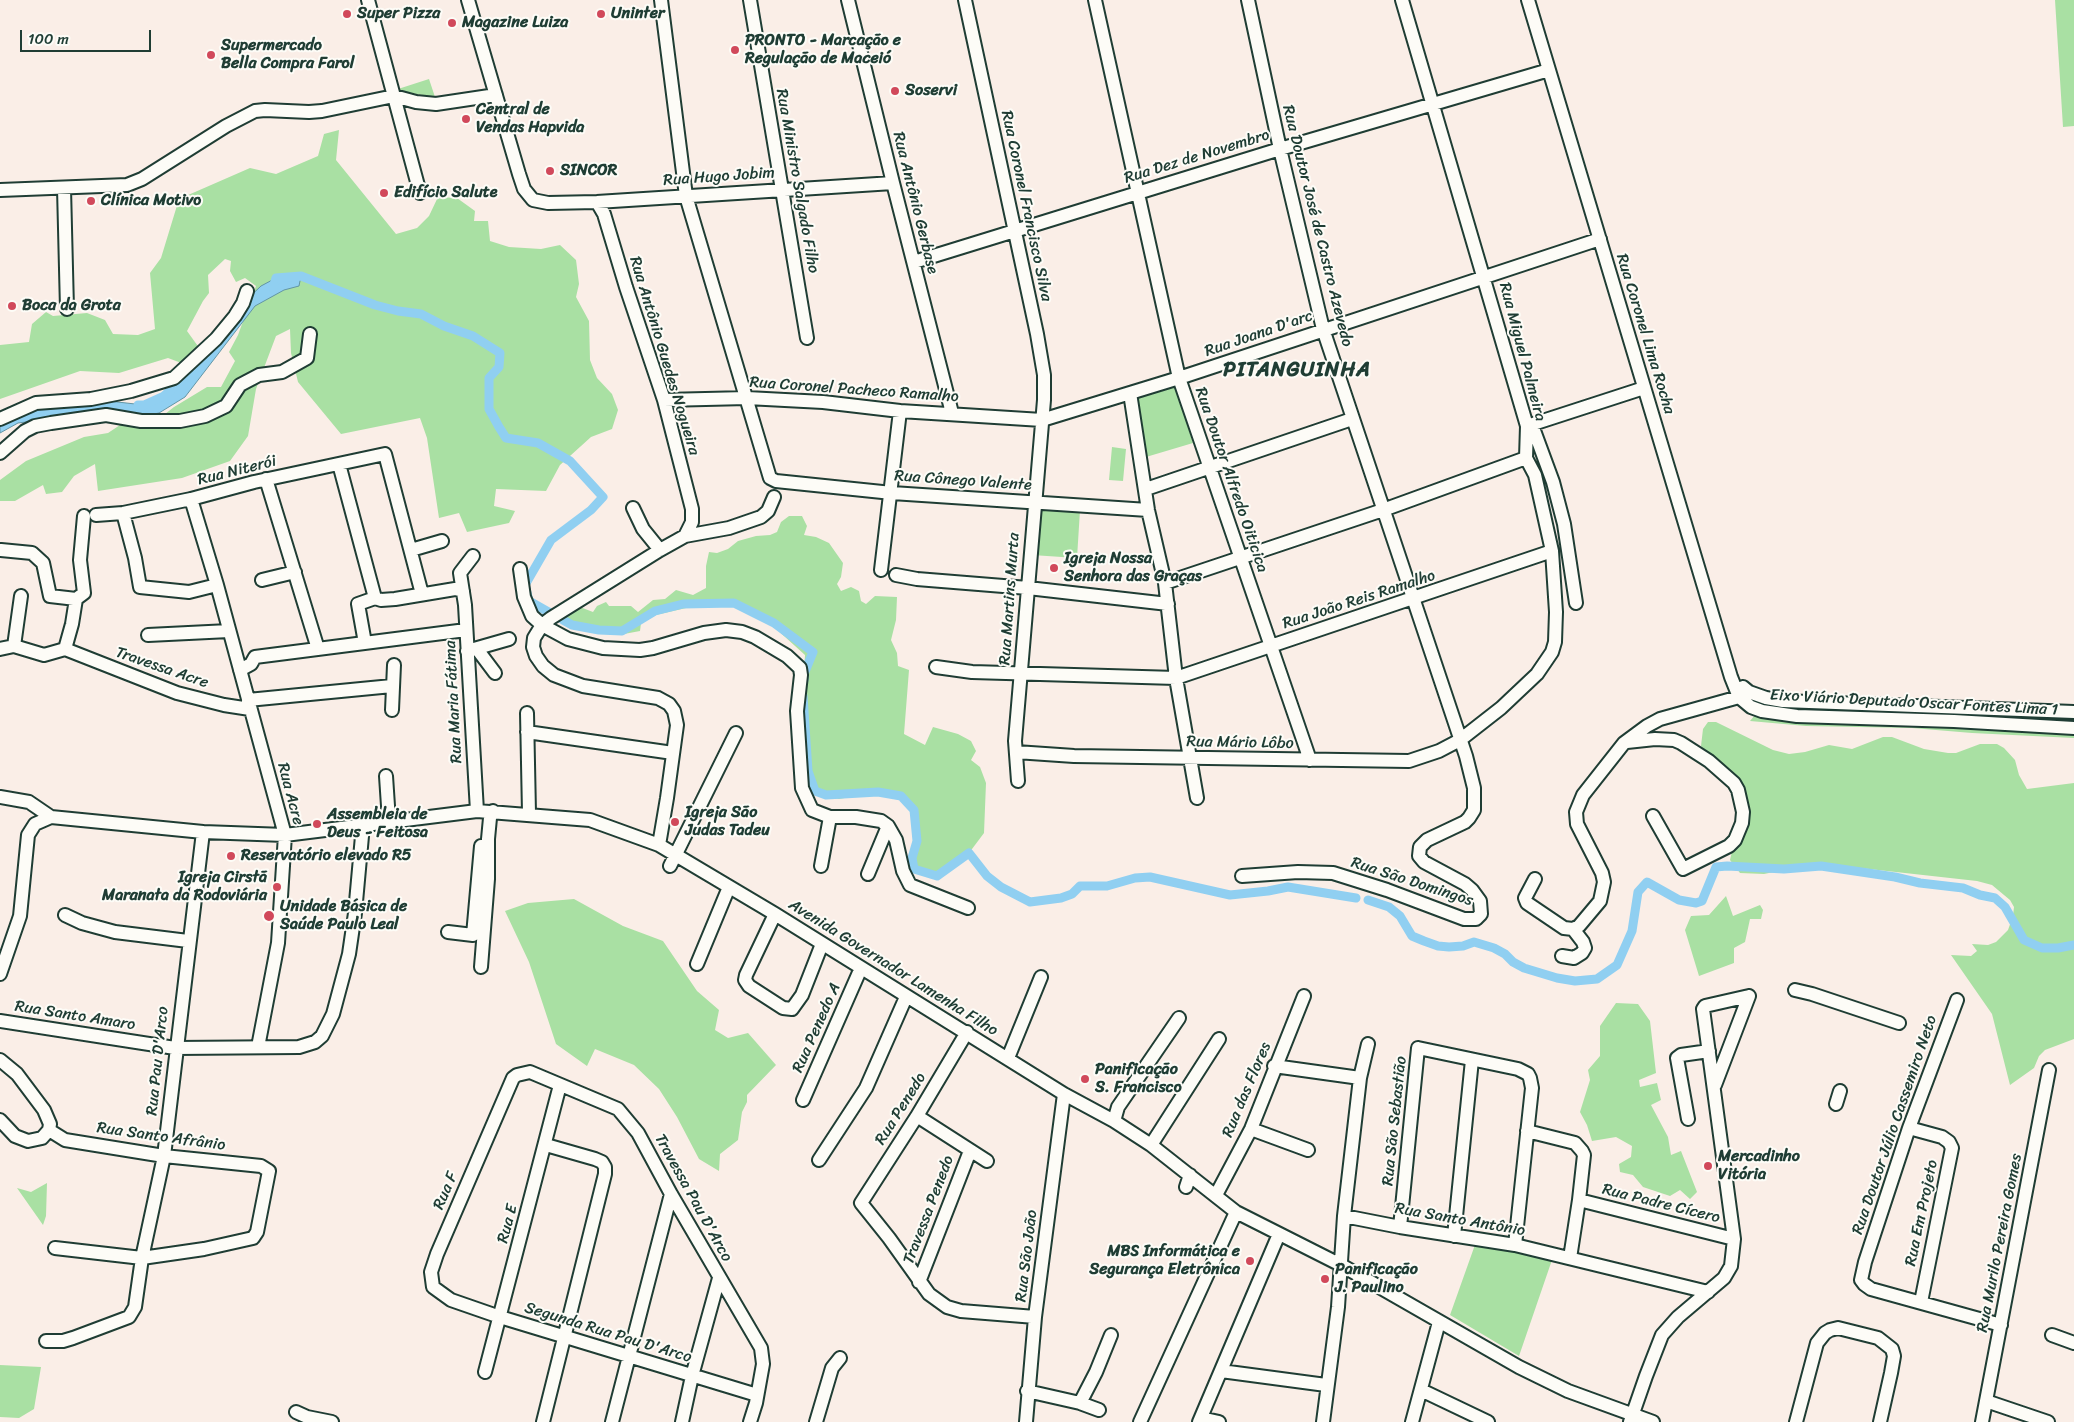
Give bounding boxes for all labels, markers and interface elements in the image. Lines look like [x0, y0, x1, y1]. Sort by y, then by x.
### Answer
place label: Super Pizza [357, 4, 440, 24]
place label: Uninter [611, 4, 664, 24]
marker: Super Pizza [341, 8, 353, 20]
marker: Uninter [595, 8, 607, 20]
place label: Magazine Luiza [462, 13, 568, 33]
marker: Magazine Luiza [446, 17, 458, 29]
scale bar [22, 20, 154, 52]
text: 100 m [28, 26, 69, 52]
place label: PRONTO - Marcação e Regulação de Maceió [745, 31, 901, 69]
place label: Supermercado Bella Compra Farol [221, 36, 354, 74]
marker: PRONTO - Marcação e Regulação de Maceió [729, 44, 741, 56]
marker: Supermercado Bella Compra Farol [205, 49, 217, 61]
place label: Soservi [905, 81, 957, 101]
marker: Soservi [889, 85, 901, 97]
street label: Rua Ministro Salgado Filho [771, 87, 823, 275]
place label: Central de Vendas Hapvida [476, 100, 584, 138]
street label: Rua Doutor José de Castro Azevedo [1278, 103, 1356, 349]
street label: Rua Coronel Francisco Silva [996, 109, 1056, 303]
marker: Central de Vendas Hapvida [460, 113, 472, 125]
street label: Rua Dez de Novembro [1122, 126, 1272, 188]
street label: Rua Antônio Gerbase [888, 130, 942, 276]
place label: SINCOR [560, 161, 617, 181]
street label: Rua Hugo Jobim [663, 164, 775, 190]
marker: SINCOR [544, 165, 556, 177]
place label: Edifício Salute [394, 183, 497, 203]
marker: Edifício Salute [378, 187, 390, 199]
place label: Clínica Motivo [101, 191, 201, 211]
marker: Clínica Motivo [85, 195, 97, 207]
street label: Rua Coronel Lima Rocha [1611, 251, 1679, 417]
street label: Rua Antônio Guedes Nogueira [625, 254, 703, 458]
street label: Rua Miguel Palmeira [1494, 281, 1550, 423]
place label: Boca da Grota [22, 296, 121, 316]
marker: Boca da Grota [6, 300, 18, 312]
street label: Rua Joana D'arc [1202, 307, 1316, 361]
district label: PITANGUINHA [1222, 358, 1372, 384]
street label: Rua Coronel Pacheco Ramalho [749, 373, 959, 407]
street label: Rua Doutor Alfredo Oiticica [1190, 385, 1272, 575]
street label: Rua Niterói [196, 452, 278, 490]
street label: Rua Cônego Valente [894, 467, 1032, 495]
street label: Rua Martins Murta [996, 532, 1024, 666]
place label: Igreja Nossa Senhora das Graças [1064, 549, 1202, 587]
marker: Igreja Nossa Senhora das Graças [1048, 562, 1060, 574]
street label: Rua João Reis Ramalho [1280, 566, 1438, 634]
street label: Rua Maria Fátima [441, 640, 467, 764]
street label: Travessa Acre [113, 643, 211, 693]
street label: Eixo Viário Deputado Oscar Fontes Lima 1 [1770, 686, 2058, 720]
street label: Rua Mário Lôbo [1186, 732, 1294, 754]
street label: Rua Acre [272, 761, 308, 827]
place label: Igreja São Judas Tadeu [685, 803, 770, 841]
place label: Assembleia de Deus - Feitosa [327, 805, 428, 843]
marker: Igreja São Judas Tadeu [669, 816, 681, 828]
marker: Assembleia de Deus - Feitosa [311, 818, 323, 830]
place label: Reservatório elevado R5 [241, 846, 412, 866]
marker: Reservatório elevado R5 [225, 850, 237, 862]
street label: Rua São Domingos [1349, 853, 1475, 911]
place label: Igreja Cirstã Maranata da Rodoviária [102, 868, 267, 906]
marker: Igreja Cirstã Maranata da Rodoviária [271, 881, 283, 893]
street label: Avenida Governador Lamenha Filho [785, 895, 1001, 1041]
place label: Unidade Básica de Saúde Paulo Leal [280, 897, 407, 935]
marker: Unidade Básica de Saúde Paulo Leal [262, 909, 276, 923]
street label: Rua Penedo A [789, 980, 845, 1076]
street label: Rua Santo Amaro [13, 997, 137, 1035]
street label: Rua Pau D'Arco [143, 1005, 173, 1117]
street label: Rua Doutor Júlio Cassemiro Neto [1848, 1013, 1942, 1237]
street label: Rua das Flores [1218, 1040, 1276, 1140]
street label: Rua São Sebastião [1379, 1055, 1411, 1187]
place label: Panificação S. Francisco [1095, 1060, 1182, 1098]
street label: Rua Penedo [871, 1069, 931, 1149]
marker: Panificação S. Francisco [1079, 1073, 1091, 1085]
street label: Rua Santo Afrânio [95, 1118, 227, 1156]
street label: Travessa Pau D'Arco [650, 1131, 736, 1265]
place label: Mercadinho Vitória [1718, 1147, 1800, 1185]
street label: Rua Murilo Pereira Gomes [1973, 1152, 2027, 1334]
street label: Travessa Penedo [899, 1153, 959, 1267]
street label: Rua Em Projeto [1901, 1158, 1943, 1268]
marker: Mercadinho Vitória [1702, 1160, 1714, 1172]
street label: Rua F [430, 1169, 462, 1213]
street label: Rua Padre Cícero [1600, 1180, 1722, 1228]
street label: Rua Santo Antônio [1393, 1199, 1527, 1241]
street label: Rua E [494, 1203, 522, 1245]
street label: Rua São João [1012, 1209, 1042, 1303]
place label: MBS Informática e Segurança Eletrônica [1089, 1242, 1240, 1280]
marker: MBS Informática e Segurança Eletrônica [1244, 1255, 1256, 1267]
place label: Panificação J. Paulino [1335, 1260, 1418, 1298]
marker: Panificação J. Paulino [1319, 1273, 1331, 1285]
street label: Segunda Rua Pau D'Arco [522, 1298, 694, 1368]

